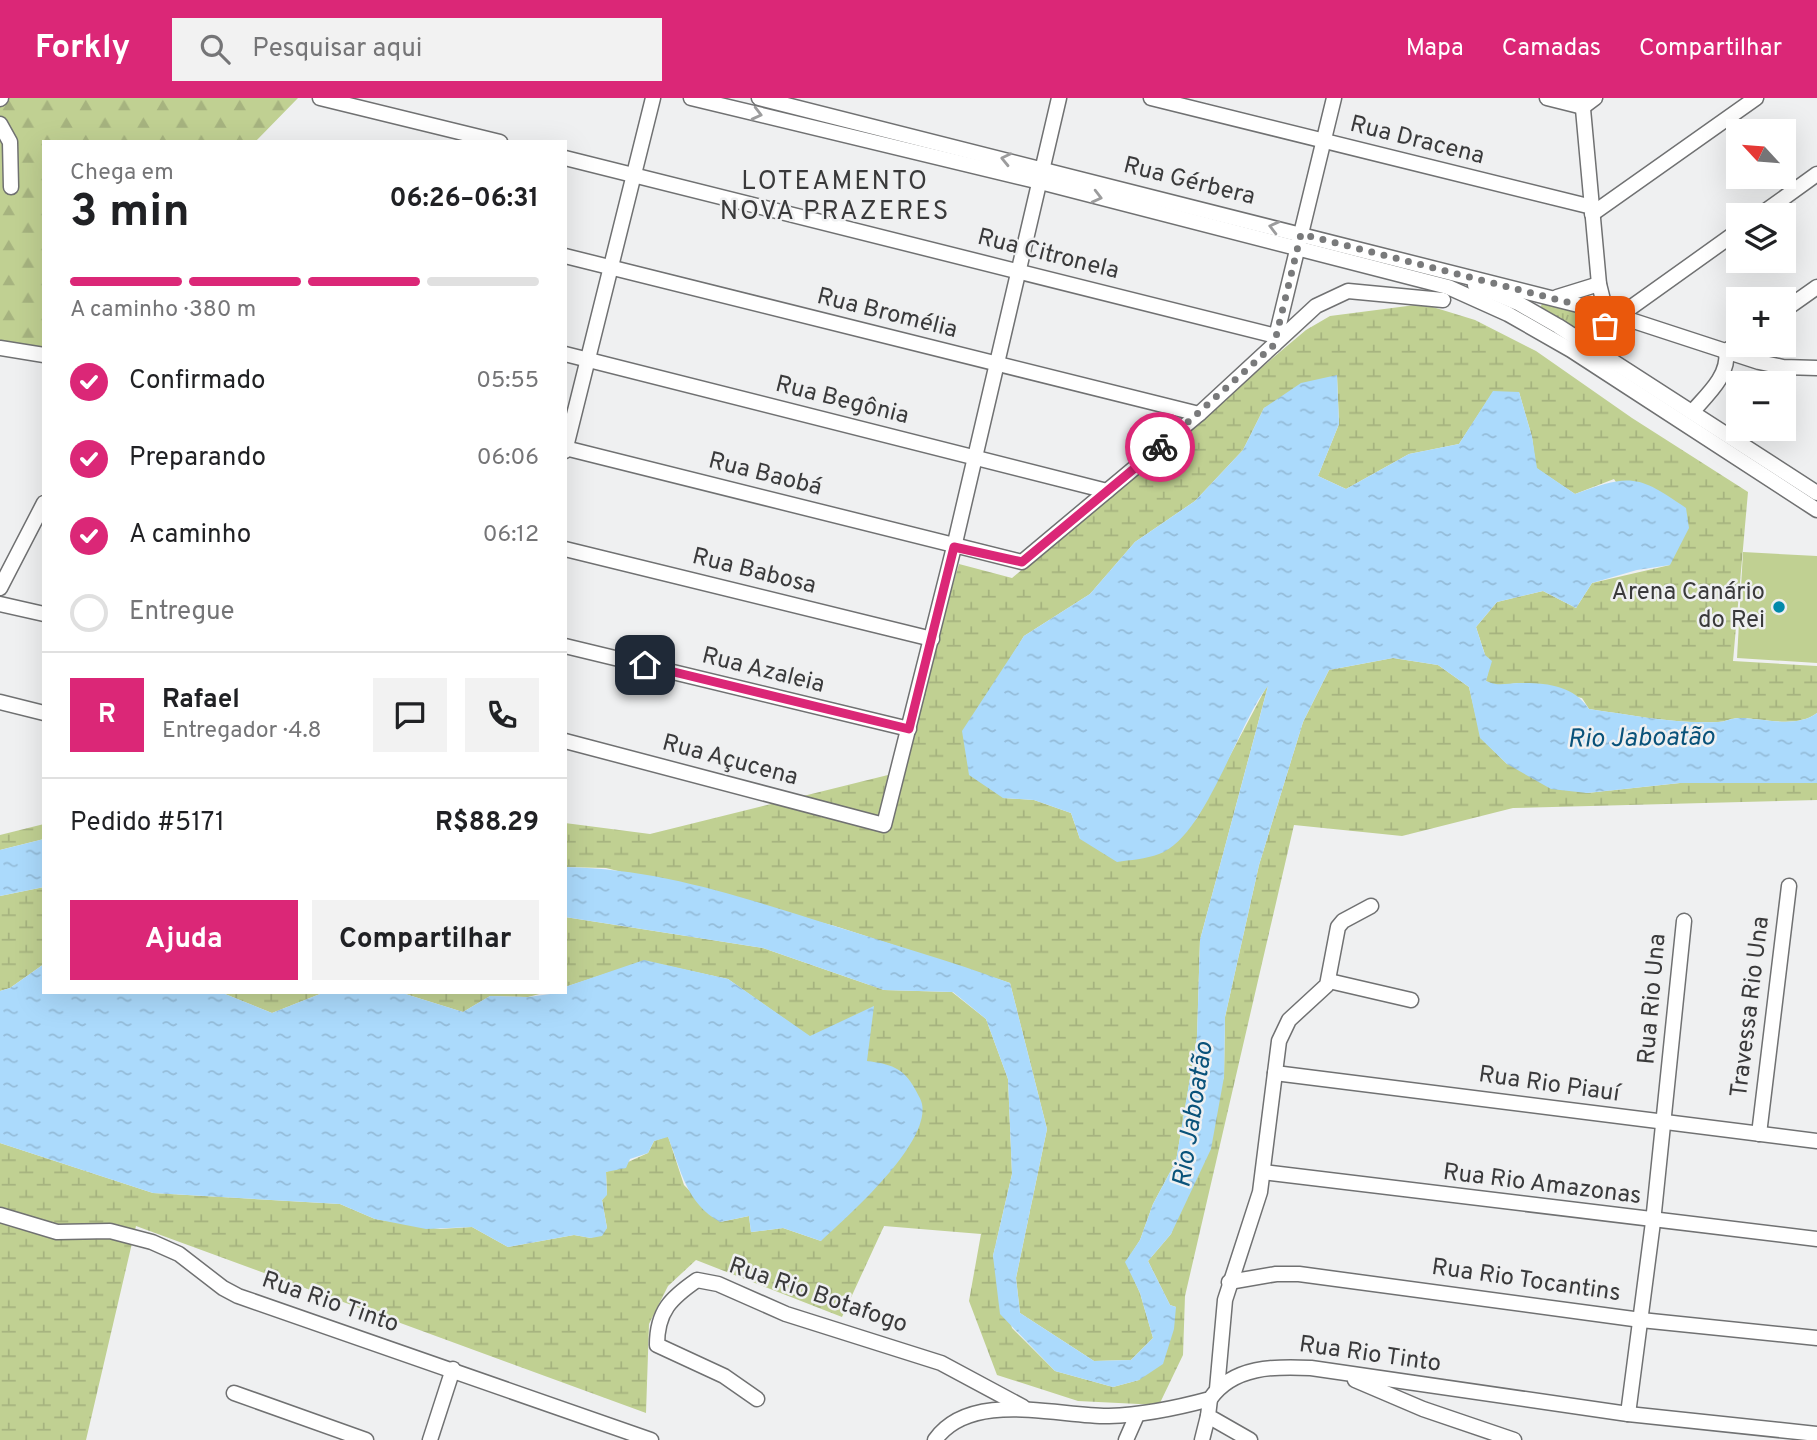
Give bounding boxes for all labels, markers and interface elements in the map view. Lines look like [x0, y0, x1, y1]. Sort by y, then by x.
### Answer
search box [172, 18, 662, 81]
text: Forkly [35, 28, 130, 70]
icon: search [196, 30, 234, 68]
text: Pesquisar aqui [252, 33, 422, 66]
text: Mapa [1406, 34, 1464, 64]
text: Camadas [1502, 34, 1601, 64]
text: Compartilhar [1639, 34, 1782, 64]
one-way arrow [751, 106, 763, 120]
street label: Rua Dracena [1347, 110, 1487, 172]
north arrow [1726, 119, 1796, 189]
map controls [1726, 119, 1796, 441]
street label: Rua Gérbera [1120, 151, 1258, 213]
one-way arrow [1000, 153, 1012, 168]
text: Chega em [70, 159, 174, 188]
district label: LOTEAMENTO NOVA PRAZERES [720, 166, 950, 229]
text: 06:26–06:31 [389, 183, 539, 216]
text: 3 min [70, 184, 190, 243]
one-way arrow [1091, 189, 1103, 203]
button: layers [1726, 203, 1796, 273]
one-way arrow [1268, 221, 1280, 235]
street label: Rua Citronela [974, 223, 1122, 287]
street label: Rua Bromélia [814, 282, 960, 346]
button: + [1726, 287, 1796, 357]
text: A caminho · 380 m [70, 296, 256, 325]
pin [1575, 296, 1635, 356]
icon: bag [1586, 307, 1624, 345]
icon: check [70, 363, 108, 401]
text: Confirmado [129, 365, 266, 398]
text: 05:55 [476, 367, 539, 396]
street label: Rua Begônia [772, 370, 912, 432]
button: − [1726, 371, 1796, 441]
courier [1125, 412, 1195, 482]
icon: bike [1141, 428, 1179, 466]
icon: check [70, 440, 108, 478]
text: Preparando [129, 442, 266, 475]
text: 06:06 [477, 444, 539, 473]
street label: Rua Baobá [705, 446, 825, 504]
icon: check [70, 517, 108, 555]
text: A caminho [129, 519, 251, 552]
text: 06:12 [483, 521, 539, 550]
street label: Rua Babosa [689, 542, 819, 602]
place label: Arena Canário do Rei [1612, 578, 1765, 636]
text: Entregue [129, 596, 235, 629]
marker: Arena Canário do Rei [1771, 599, 1787, 615]
pin [615, 635, 675, 695]
street label: Rua Azaleia [698, 641, 828, 701]
icon: home [626, 646, 664, 684]
button: chat [373, 678, 447, 752]
button: phone [465, 678, 539, 752]
text: Rafael [162, 684, 240, 717]
text: R [98, 699, 116, 732]
text: Entregador · 4.8 [162, 717, 322, 746]
water label: Rio Jaboatão [1567, 721, 1715, 757]
street label: Rua Açucena [659, 728, 801, 794]
text: Pedido #5171 [70, 807, 225, 840]
text: R$88.29 [435, 807, 539, 840]
button: Ajuda [70, 900, 298, 980]
button: Compartilhar [312, 900, 539, 980]
street label: Travessa Rio Una [1725, 915, 1777, 1099]
street label: Rua Rio Una [1632, 932, 1674, 1066]
water label: Rio Jaboatão [1166, 1040, 1222, 1190]
street label: Rua Rio Piauí [1477, 1060, 1623, 1110]
street label: Rua Rio Amazonas [1441, 1158, 1643, 1212]
street label: Rua Rio Botafogo [725, 1251, 911, 1341]
street label: Rua Rio Tocantins [1430, 1253, 1622, 1309]
street label: Rua Rio Tinto [257, 1266, 403, 1340]
street label: Rua Rio Tinto [1297, 1330, 1443, 1380]

